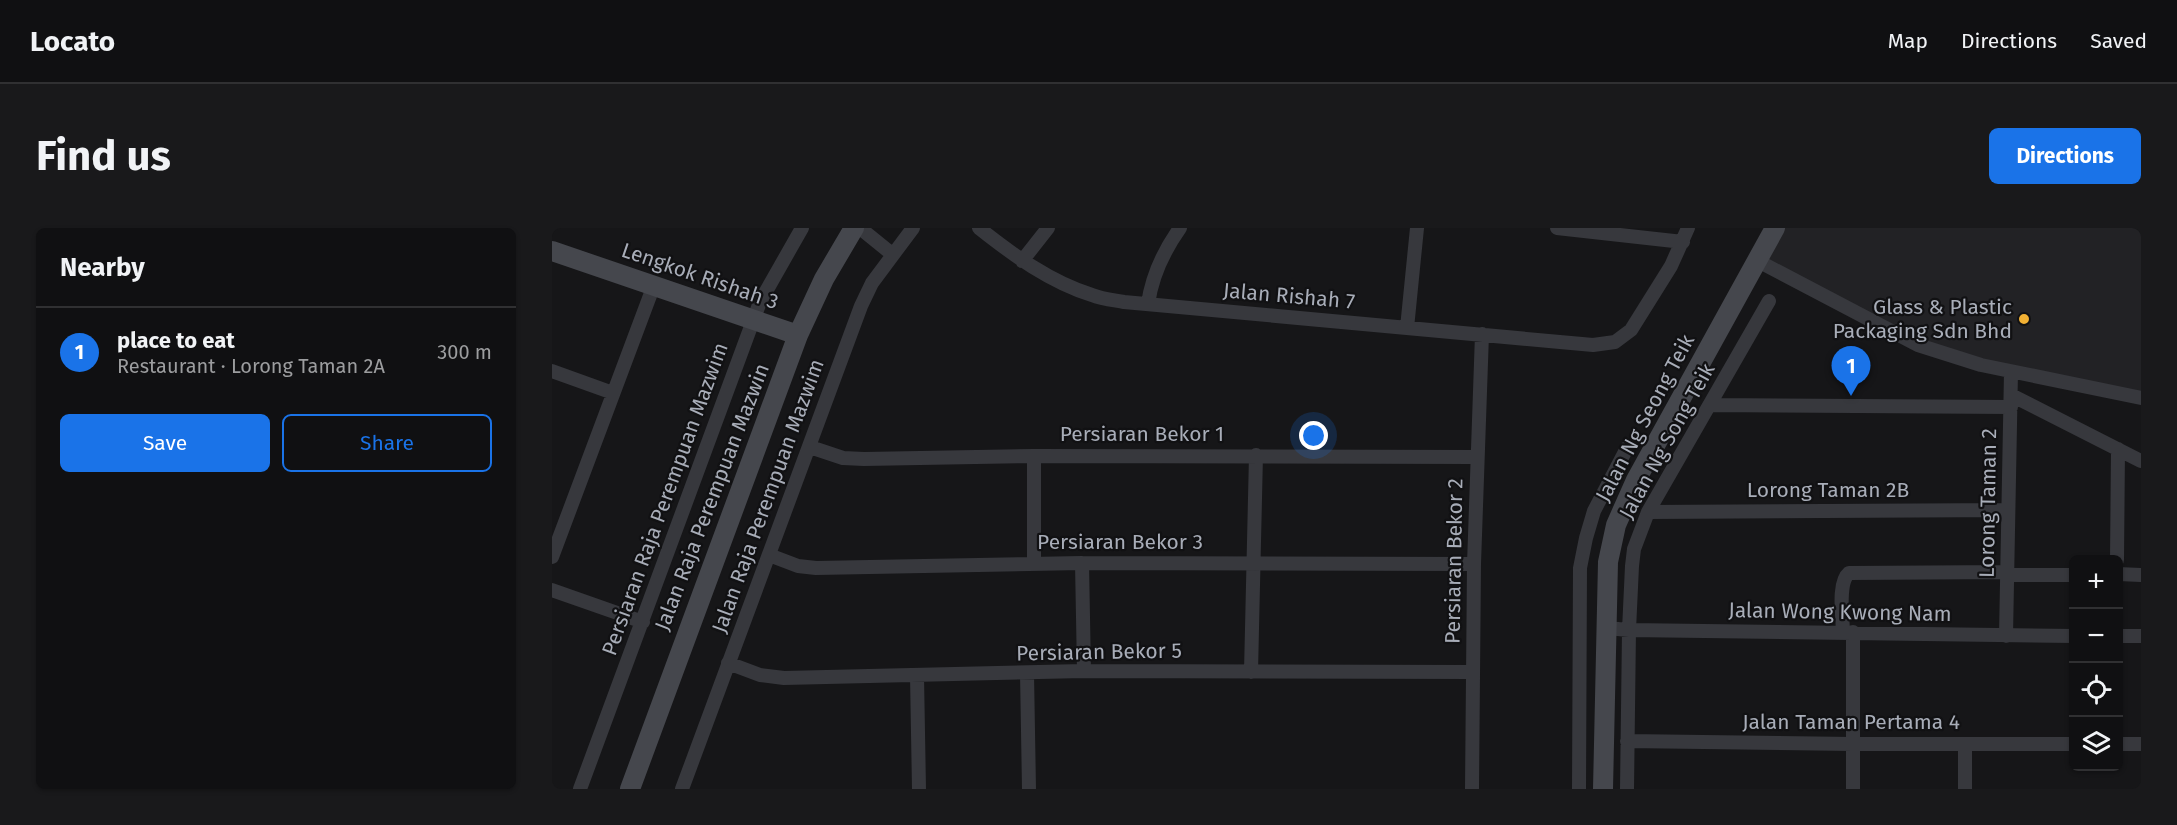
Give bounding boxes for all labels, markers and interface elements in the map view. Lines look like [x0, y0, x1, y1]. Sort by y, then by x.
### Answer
text: Locato [30, 25, 115, 58]
text: Map [1888, 28, 1928, 54]
text: Directions [1961, 28, 2057, 54]
text: Saved [2090, 28, 2147, 54]
button: Directions [1989, 128, 2141, 184]
text: Find us [36, 131, 171, 181]
street label: Lengkok Rishah 3 [618, 237, 782, 315]
text: Nearby [60, 252, 145, 283]
street label: Jalan Rishah 7 [1222, 277, 1356, 315]
place label: Glass & Plastic Packaging Sdn Bhd [1833, 294, 2012, 344]
marker: Glass & Plastic Packaging Sdn Bhd [2017, 312, 2031, 326]
text: place to eat [117, 327, 235, 354]
street label: Jalan Ng Seong Teik [1590, 330, 1700, 506]
street label: Persiaran Raja Perempuan Mazwim [596, 339, 734, 659]
text: 1 [75, 340, 84, 364]
text: 300 m [437, 340, 492, 364]
pin: 1 [1832, 346, 1870, 396]
text: Restaurant · Lorong Taman 2A [117, 354, 385, 378]
street label: Jalan Raja Perempuan Mazwim [706, 356, 830, 636]
street label: Jalan Ng Song Teik [1613, 358, 1721, 523]
street label: Jalan Raja Perempuan Mazwin [649, 360, 775, 634]
button: Save [60, 414, 270, 472]
button: Share [282, 414, 492, 472]
street label: Persiaran Bekor 1 [1060, 421, 1224, 447]
your location [1299, 421, 1328, 450]
street label: Lorong Taman 2 [1974, 428, 2002, 578]
street label: Lorong Taman 2B [1747, 477, 1909, 503]
street label: Persiaran Bekor 2 [1440, 478, 1468, 644]
street label: Persiaran Bekor 3 [1037, 529, 1203, 555]
map controls [2069, 555, 2123, 771]
button: + [2069, 555, 2123, 609]
street label: Jalan Wong Kwong Nam [1728, 597, 1952, 627]
button: − [2069, 609, 2123, 663]
street label: Persiaran Bekor 5 [1016, 638, 1182, 666]
button: locate [2069, 663, 2123, 717]
street label: Jalan Taman Pertama 4 [1742, 709, 1960, 735]
button: layers [2069, 717, 2123, 771]

